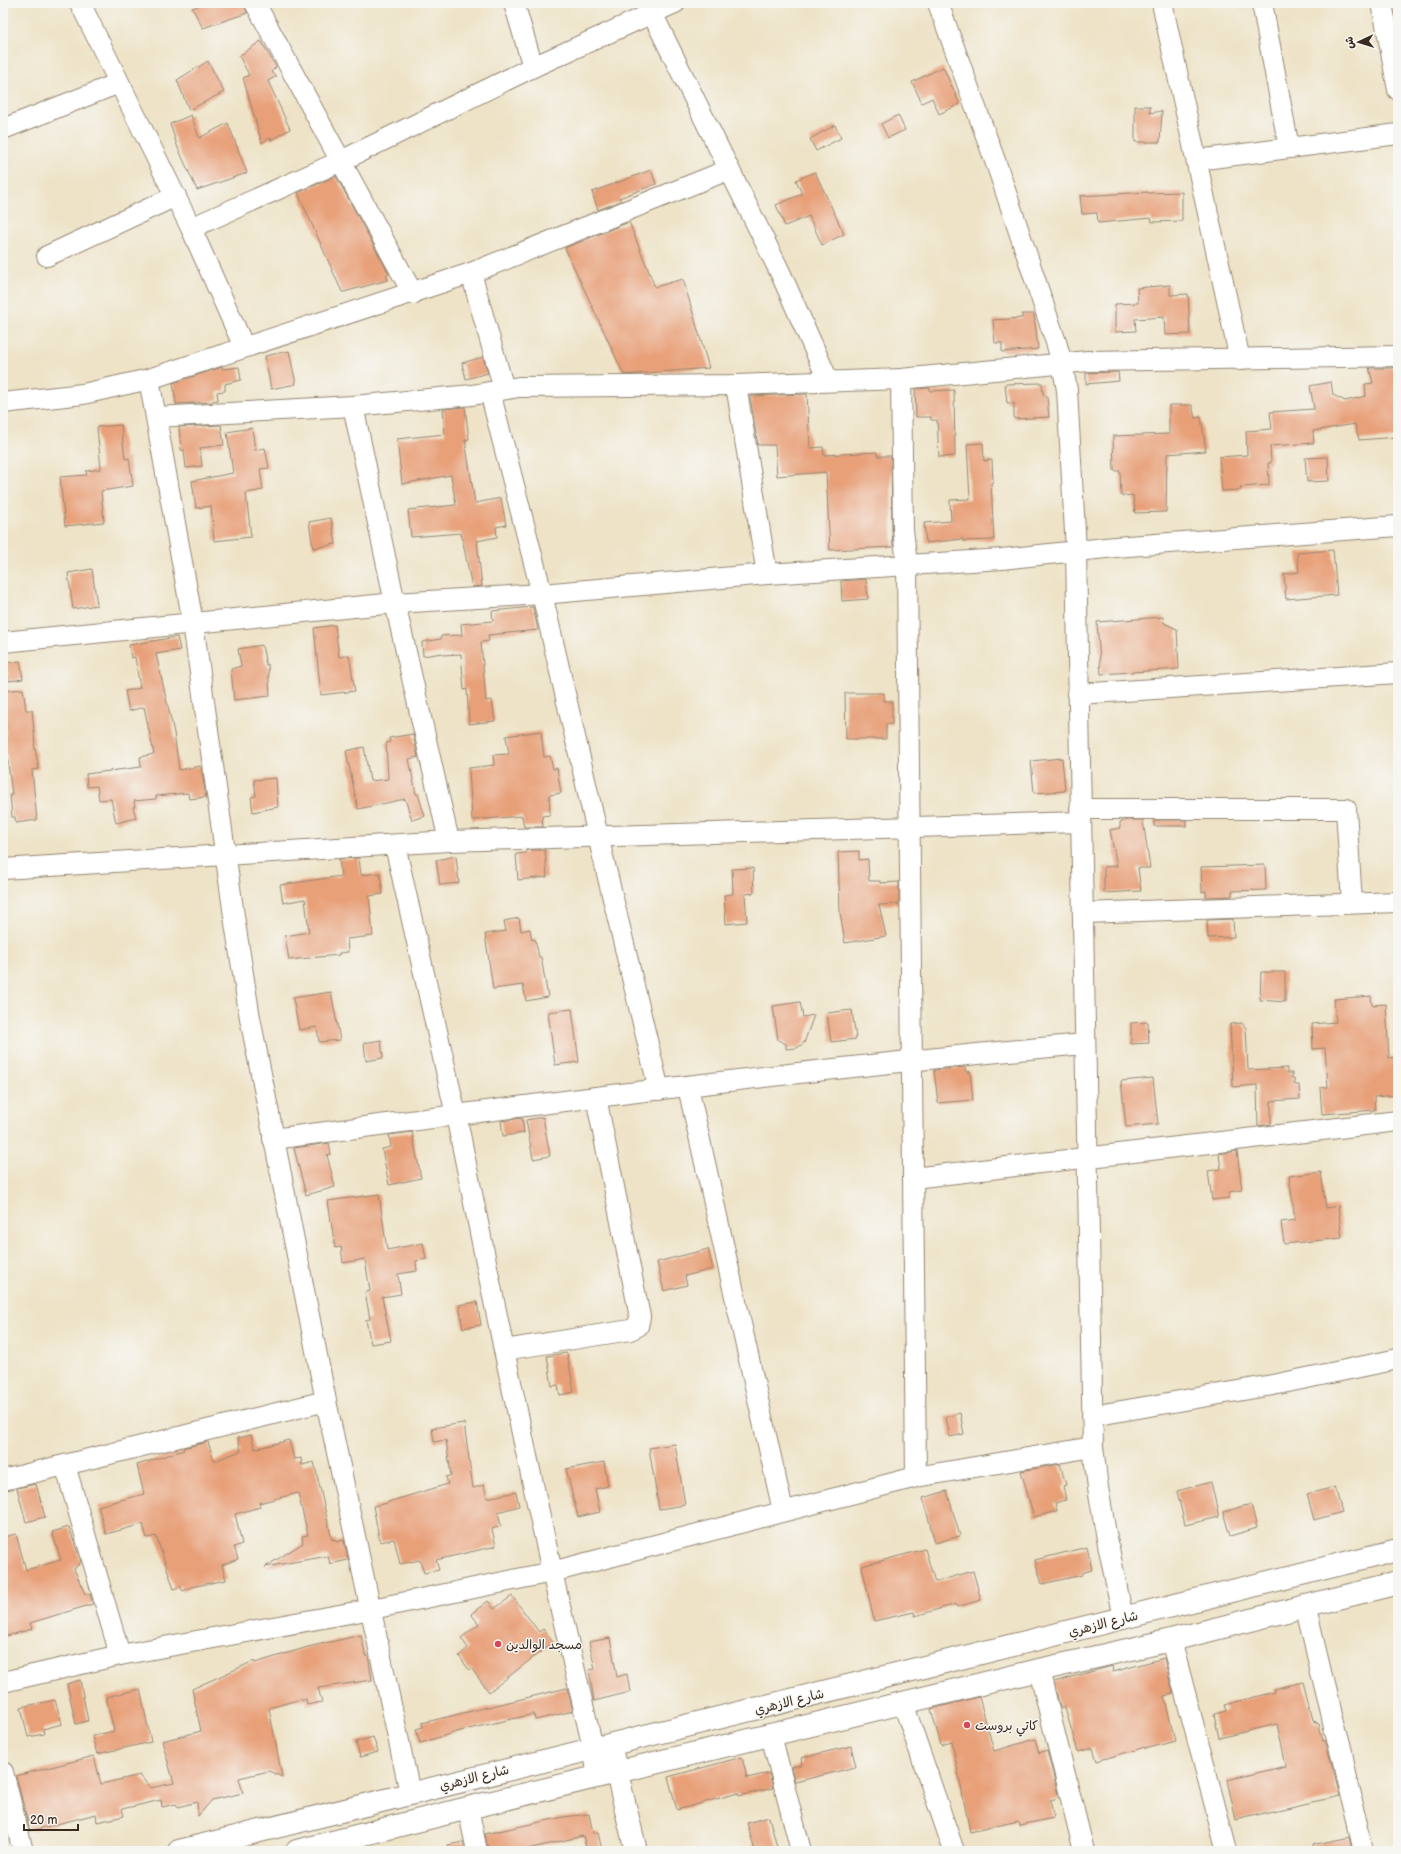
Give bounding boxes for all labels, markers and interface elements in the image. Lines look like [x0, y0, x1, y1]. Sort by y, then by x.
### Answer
north arrow [1339, 22, 1379, 62]
text: ش [1343, 36, 1356, 49]
street label: شارع الازهري [1067, 1608, 1140, 1641]
place label: مسجد الوالدين [506, 1637, 582, 1653]
marker: مسجد الوالدين [493, 1639, 503, 1649]
street label: شارع الازهري [753, 1686, 826, 1719]
place label: كاتي بروست [975, 1718, 1038, 1737]
marker: كاتي بروست [962, 1720, 972, 1730]
street label: شارع الازهري [438, 1762, 511, 1795]
scale bar [24, 1806, 78, 1832]
text: 20 m [30, 1813, 57, 1828]

